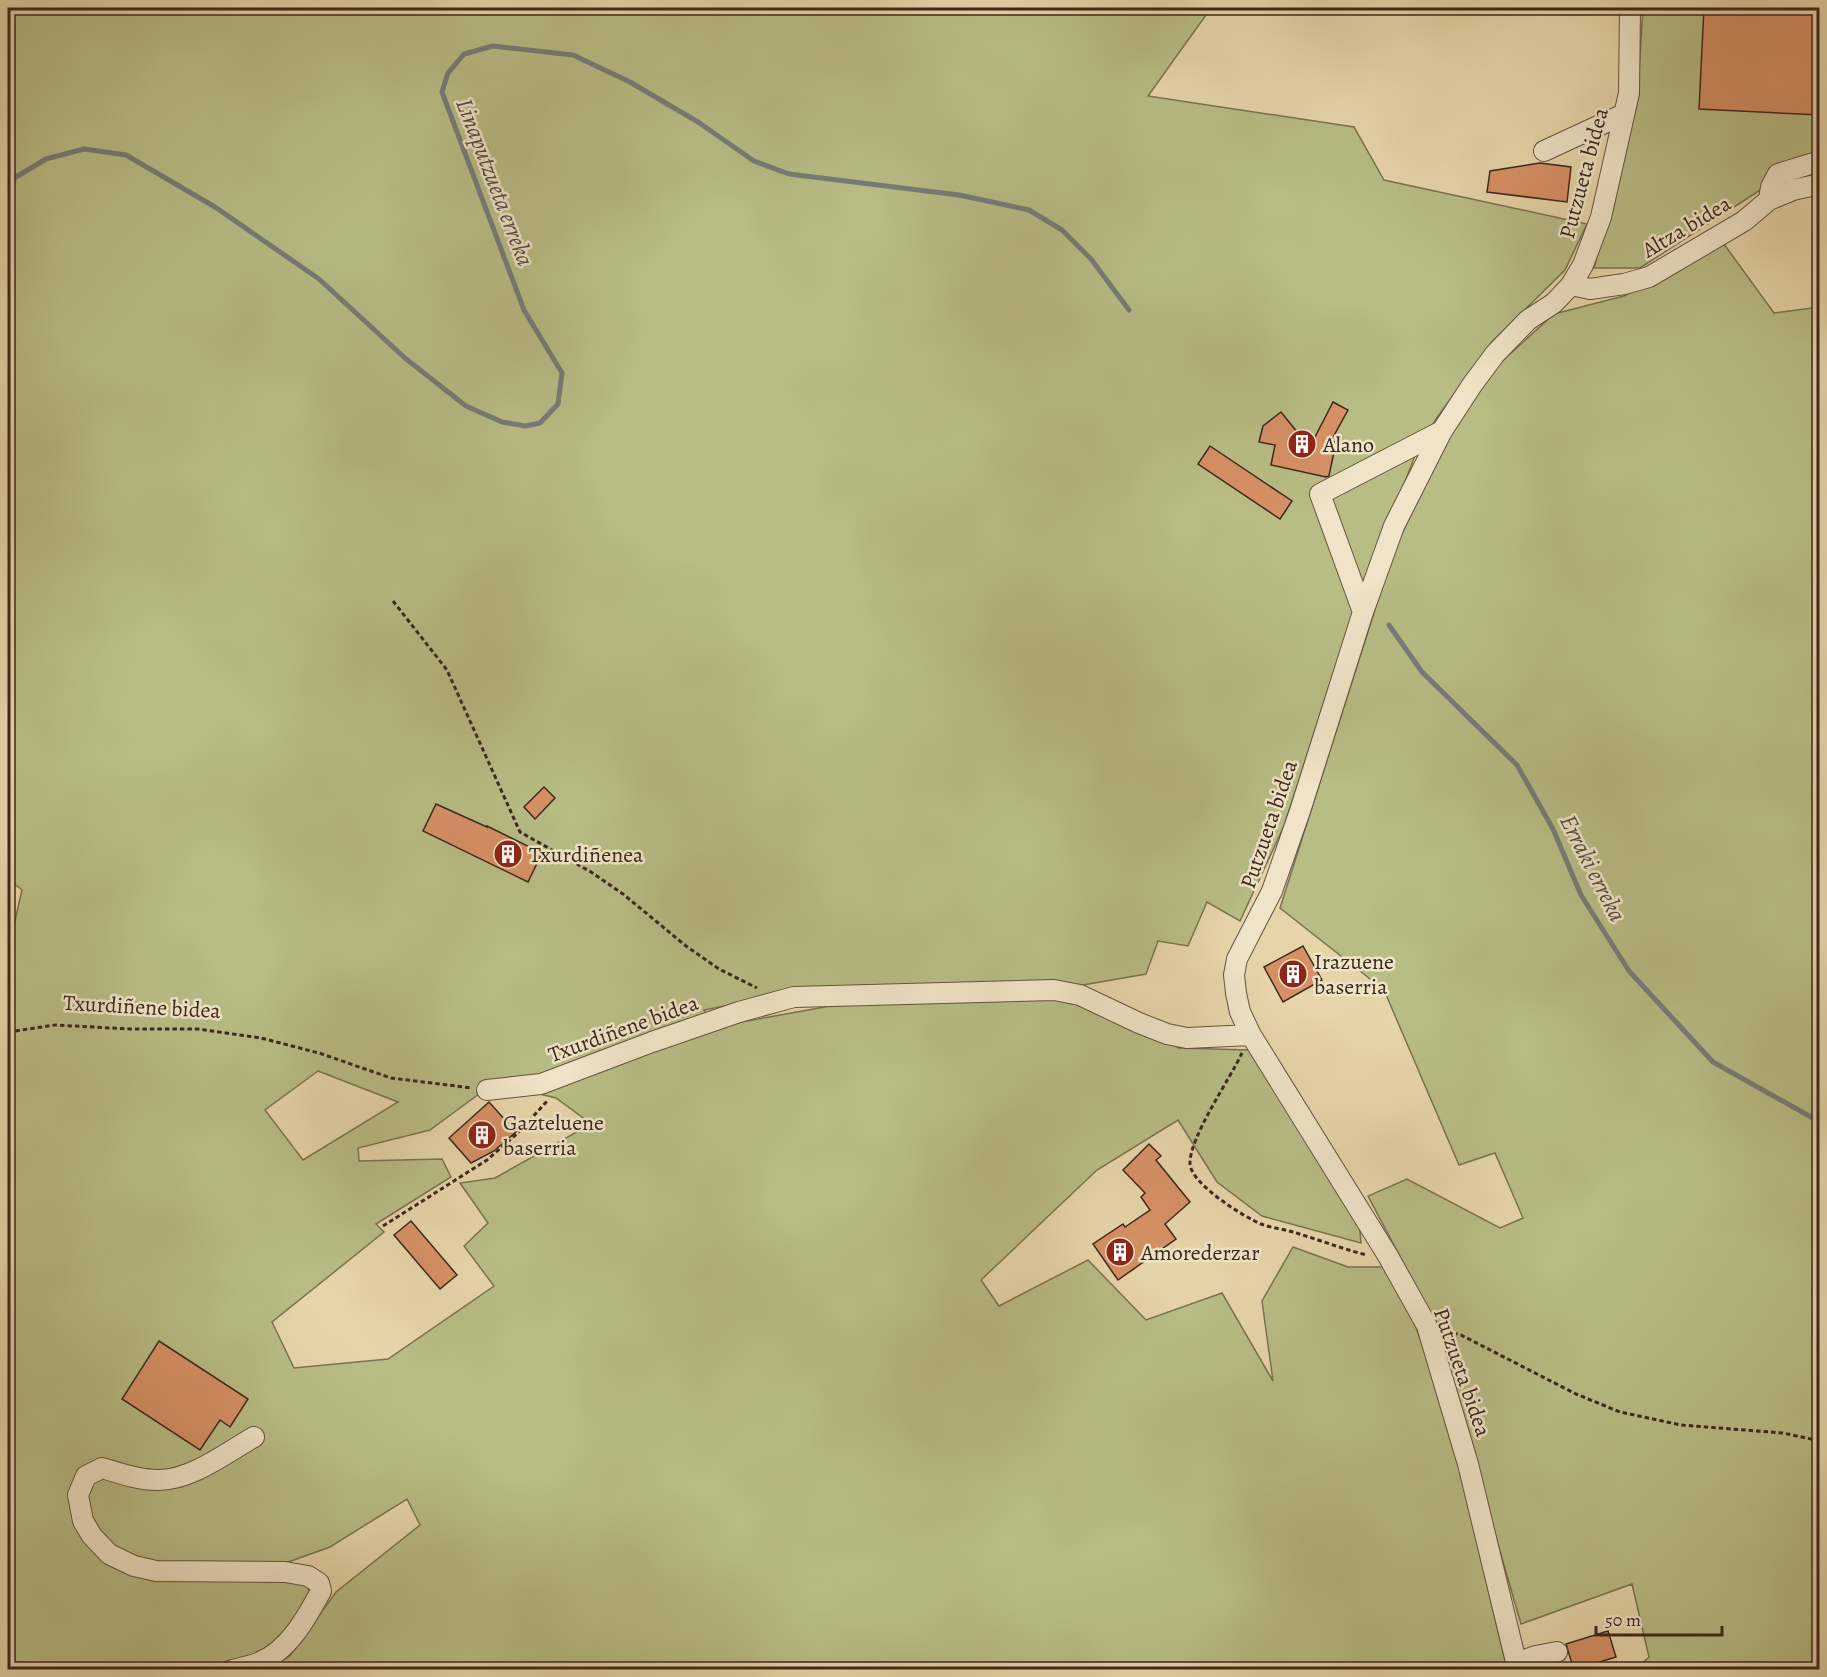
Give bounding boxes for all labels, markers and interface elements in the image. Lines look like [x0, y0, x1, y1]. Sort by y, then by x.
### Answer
water label: Linaputzueta erreka [448, 94, 542, 270]
street label: Putzueta bidea [1552, 104, 1616, 242]
street label: Altza bidea [1635, 188, 1737, 266]
building icon: Alano [1286, 428, 1318, 460]
place label: Alano [1322, 430, 1374, 460]
street label: Putzueta bidea [1233, 755, 1305, 893]
water label: Erraki erreka [1552, 809, 1634, 927]
building icon: Txurdiñenea [492, 838, 524, 870]
place label: Txurdiñenea [529, 840, 644, 870]
place label: Irazuene baserria [1314, 947, 1394, 1002]
building icon: Irazuene baserria [1277, 958, 1309, 990]
street label: Txurdiñene bidea [62, 988, 222, 1026]
street label: Txurdiñene bidea [544, 988, 703, 1070]
place label: Gazteluene baserria [503, 1108, 604, 1163]
building icon: Gazteluene baserria [466, 1119, 498, 1151]
building icon: Amorederzar [1104, 1236, 1136, 1268]
place label: Amorederzar [1140, 1238, 1260, 1268]
street label: Putzueta bidea [1426, 1304, 1498, 1441]
scale bar [1596, 1599, 1722, 1637]
text: 50 m [1605, 1608, 1641, 1632]

